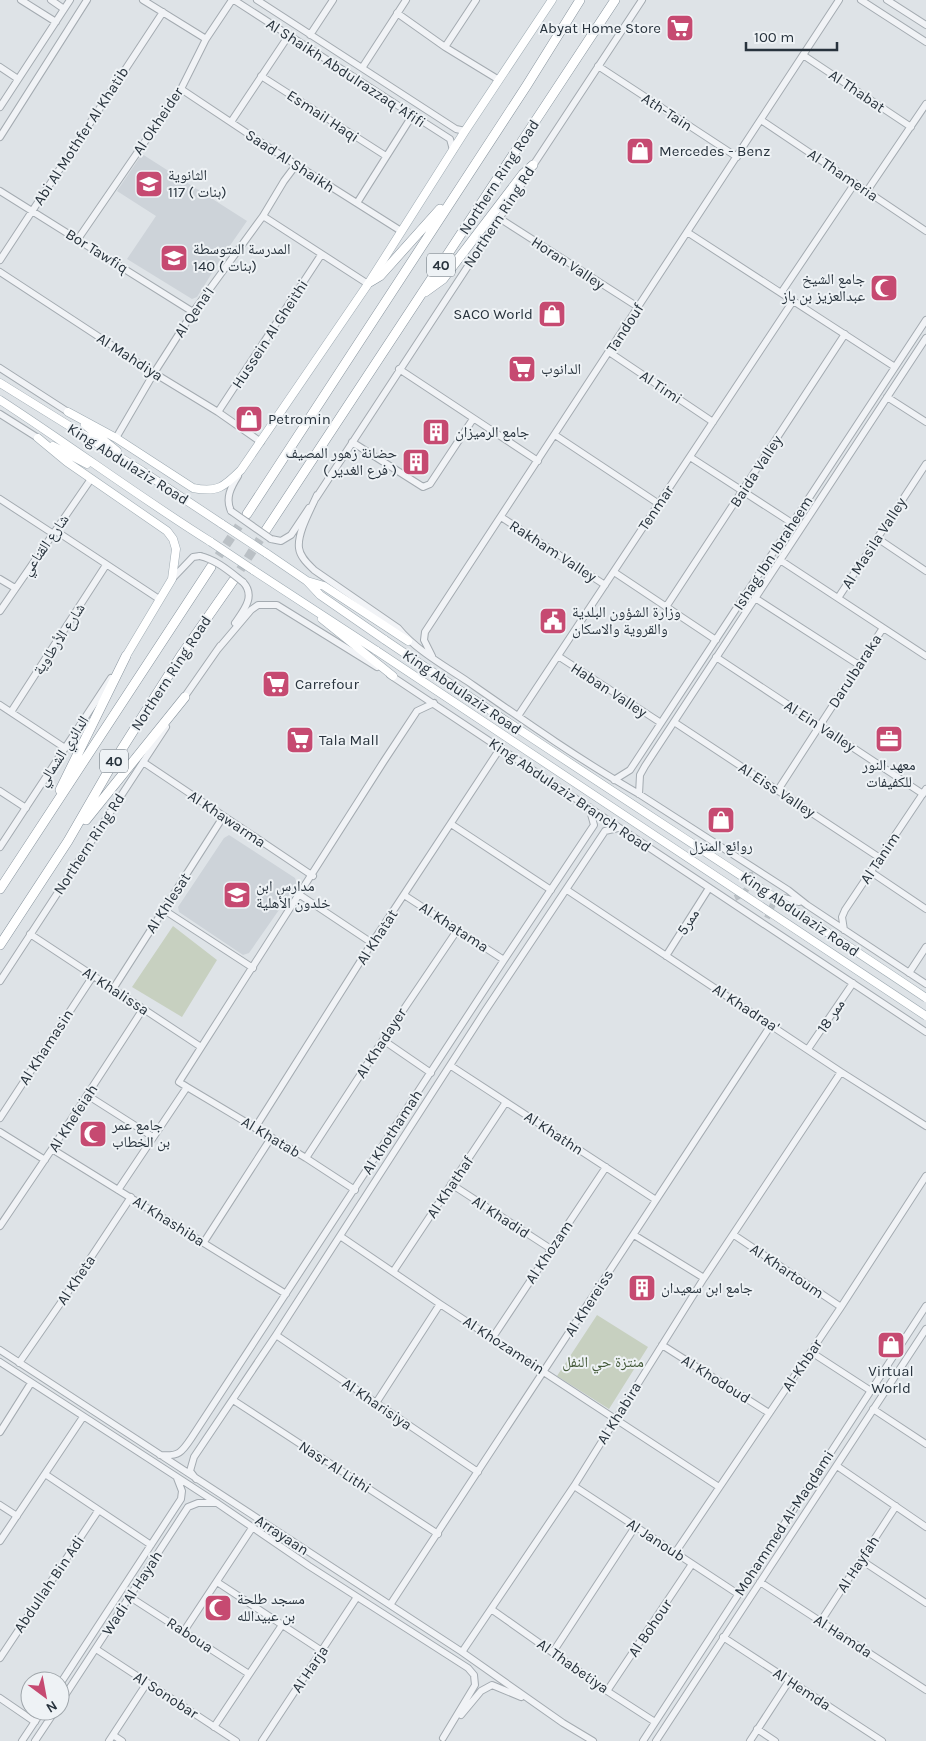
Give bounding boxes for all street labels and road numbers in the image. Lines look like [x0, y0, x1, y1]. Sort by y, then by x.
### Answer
street label: Al Shaikh Abdulrazzaq 'Afifi [263, 15, 429, 131]
street label: Abi Al Mothfer Al Khatib [30, 64, 132, 208]
street label: Al Thabat [825, 66, 889, 117]
street label: Al Okheider [129, 83, 188, 158]
street label: Esmail Haqi [284, 86, 362, 146]
street label: Ath-Tain [638, 89, 696, 135]
street label: Northern Ring Road [455, 116, 543, 238]
street label: Saad Al Shaikh [242, 125, 338, 197]
street label: Al Thameria [804, 145, 882, 205]
street label: Northern Ring Rd [460, 163, 538, 271]
street label: Bor Tawfiq [62, 225, 132, 277]
street label: Horan Valley [528, 233, 608, 293]
road number: 40 [427, 254, 455, 276]
street label: Hussein Al Gheithi [228, 276, 312, 392]
street label: Al Qena'I [170, 283, 218, 341]
street label: Tandouf [603, 299, 648, 356]
street label: Al Mahdiya [94, 329, 166, 385]
street label: Al Timi [637, 366, 685, 408]
street label: King Abdulaziz Road [64, 419, 192, 509]
street label: Baida Valley [726, 432, 786, 510]
street label: Tenmar [634, 481, 678, 534]
street label: Ishag Ibn Ibraheem [729, 493, 817, 613]
street label: Al Masila Valley [838, 494, 910, 592]
street label: شارع القناعي [17, 511, 75, 581]
street label: Rakham Valley [506, 516, 600, 586]
street label: شارع الأرطاوية [29, 600, 90, 679]
street label: Northern Ring Road [127, 612, 215, 734]
street label: Darulbaraka [824, 631, 886, 711]
street label: King Abdulaziz Road [399, 646, 525, 738]
street label: Haban Valley [567, 659, 651, 721]
street label: Al Ein Valley [781, 696, 859, 756]
street label: الدائري الشمالي [33, 712, 95, 791]
street label: King Abdulaziz Branch Road [485, 734, 655, 856]
road number: 40 [100, 749, 128, 772]
street label: Al Eiss Valley [735, 759, 819, 821]
street label: Al Khawarma [185, 786, 269, 852]
street label: Northern Ring Rd [50, 790, 128, 898]
street label: Al Tanim [856, 829, 904, 887]
street label: King Abdulaziz Road [737, 868, 863, 960]
street label: Al Khlesat [142, 869, 194, 937]
street label: Al Khatama [416, 898, 492, 956]
street label: ممر5 [673, 905, 703, 938]
street label: Al Khatat [352, 906, 402, 968]
street label: Al Khalissa [79, 963, 153, 1019]
street label: Al Khadraa' [709, 980, 783, 1036]
street label: ممر 18 [813, 996, 849, 1036]
street label: Al Khadayer [352, 1004, 411, 1081]
street label: Al Khamasin [15, 1006, 77, 1088]
street label: Al Khefeiah [45, 1081, 101, 1155]
street label: Al Khothamah [358, 1086, 426, 1178]
street label: Al Khathn [521, 1107, 587, 1159]
street label: Al Khatab [238, 1112, 304, 1162]
street label: Al Khathaf [423, 1152, 478, 1221]
street label: Al Khashiba [130, 1192, 208, 1250]
street label: Al Khadid [469, 1192, 533, 1242]
street label: Al Khozam [521, 1217, 577, 1287]
street label: Al Khartoum [747, 1240, 827, 1302]
street label: Al Kheta [53, 1252, 99, 1308]
street label: Al Khereiss [561, 1266, 617, 1340]
street label: Al Khozamein [460, 1312, 548, 1378]
street label: Al-Khbar [778, 1335, 826, 1394]
street label: Al Khodoud [678, 1351, 754, 1407]
street label: Al Kharisiya [339, 1374, 415, 1434]
street label: Al Khabira [593, 1379, 645, 1447]
street label: Nasr Al Lithi [296, 1437, 374, 1497]
street label: Mohammed Al-Maqdami [730, 1447, 838, 1599]
street label: Arrayaan [252, 1511, 312, 1559]
street label: Al Janoub [623, 1515, 689, 1565]
street label: Abdullah Bin Adi [10, 1532, 88, 1636]
street label: Al Hayfah [833, 1532, 883, 1596]
street label: Wadi Al Hayah [98, 1547, 166, 1639]
street label: Al Bohour [624, 1595, 676, 1660]
street label: Al Hamda [810, 1611, 876, 1661]
street label: Raboua [163, 1613, 217, 1657]
street label: Al Thabetiya [534, 1635, 612, 1697]
street label: Al Harja [288, 1642, 332, 1696]
street label: Al Hemda [770, 1664, 834, 1714]
street label: Al Sonobar [130, 1667, 202, 1723]

